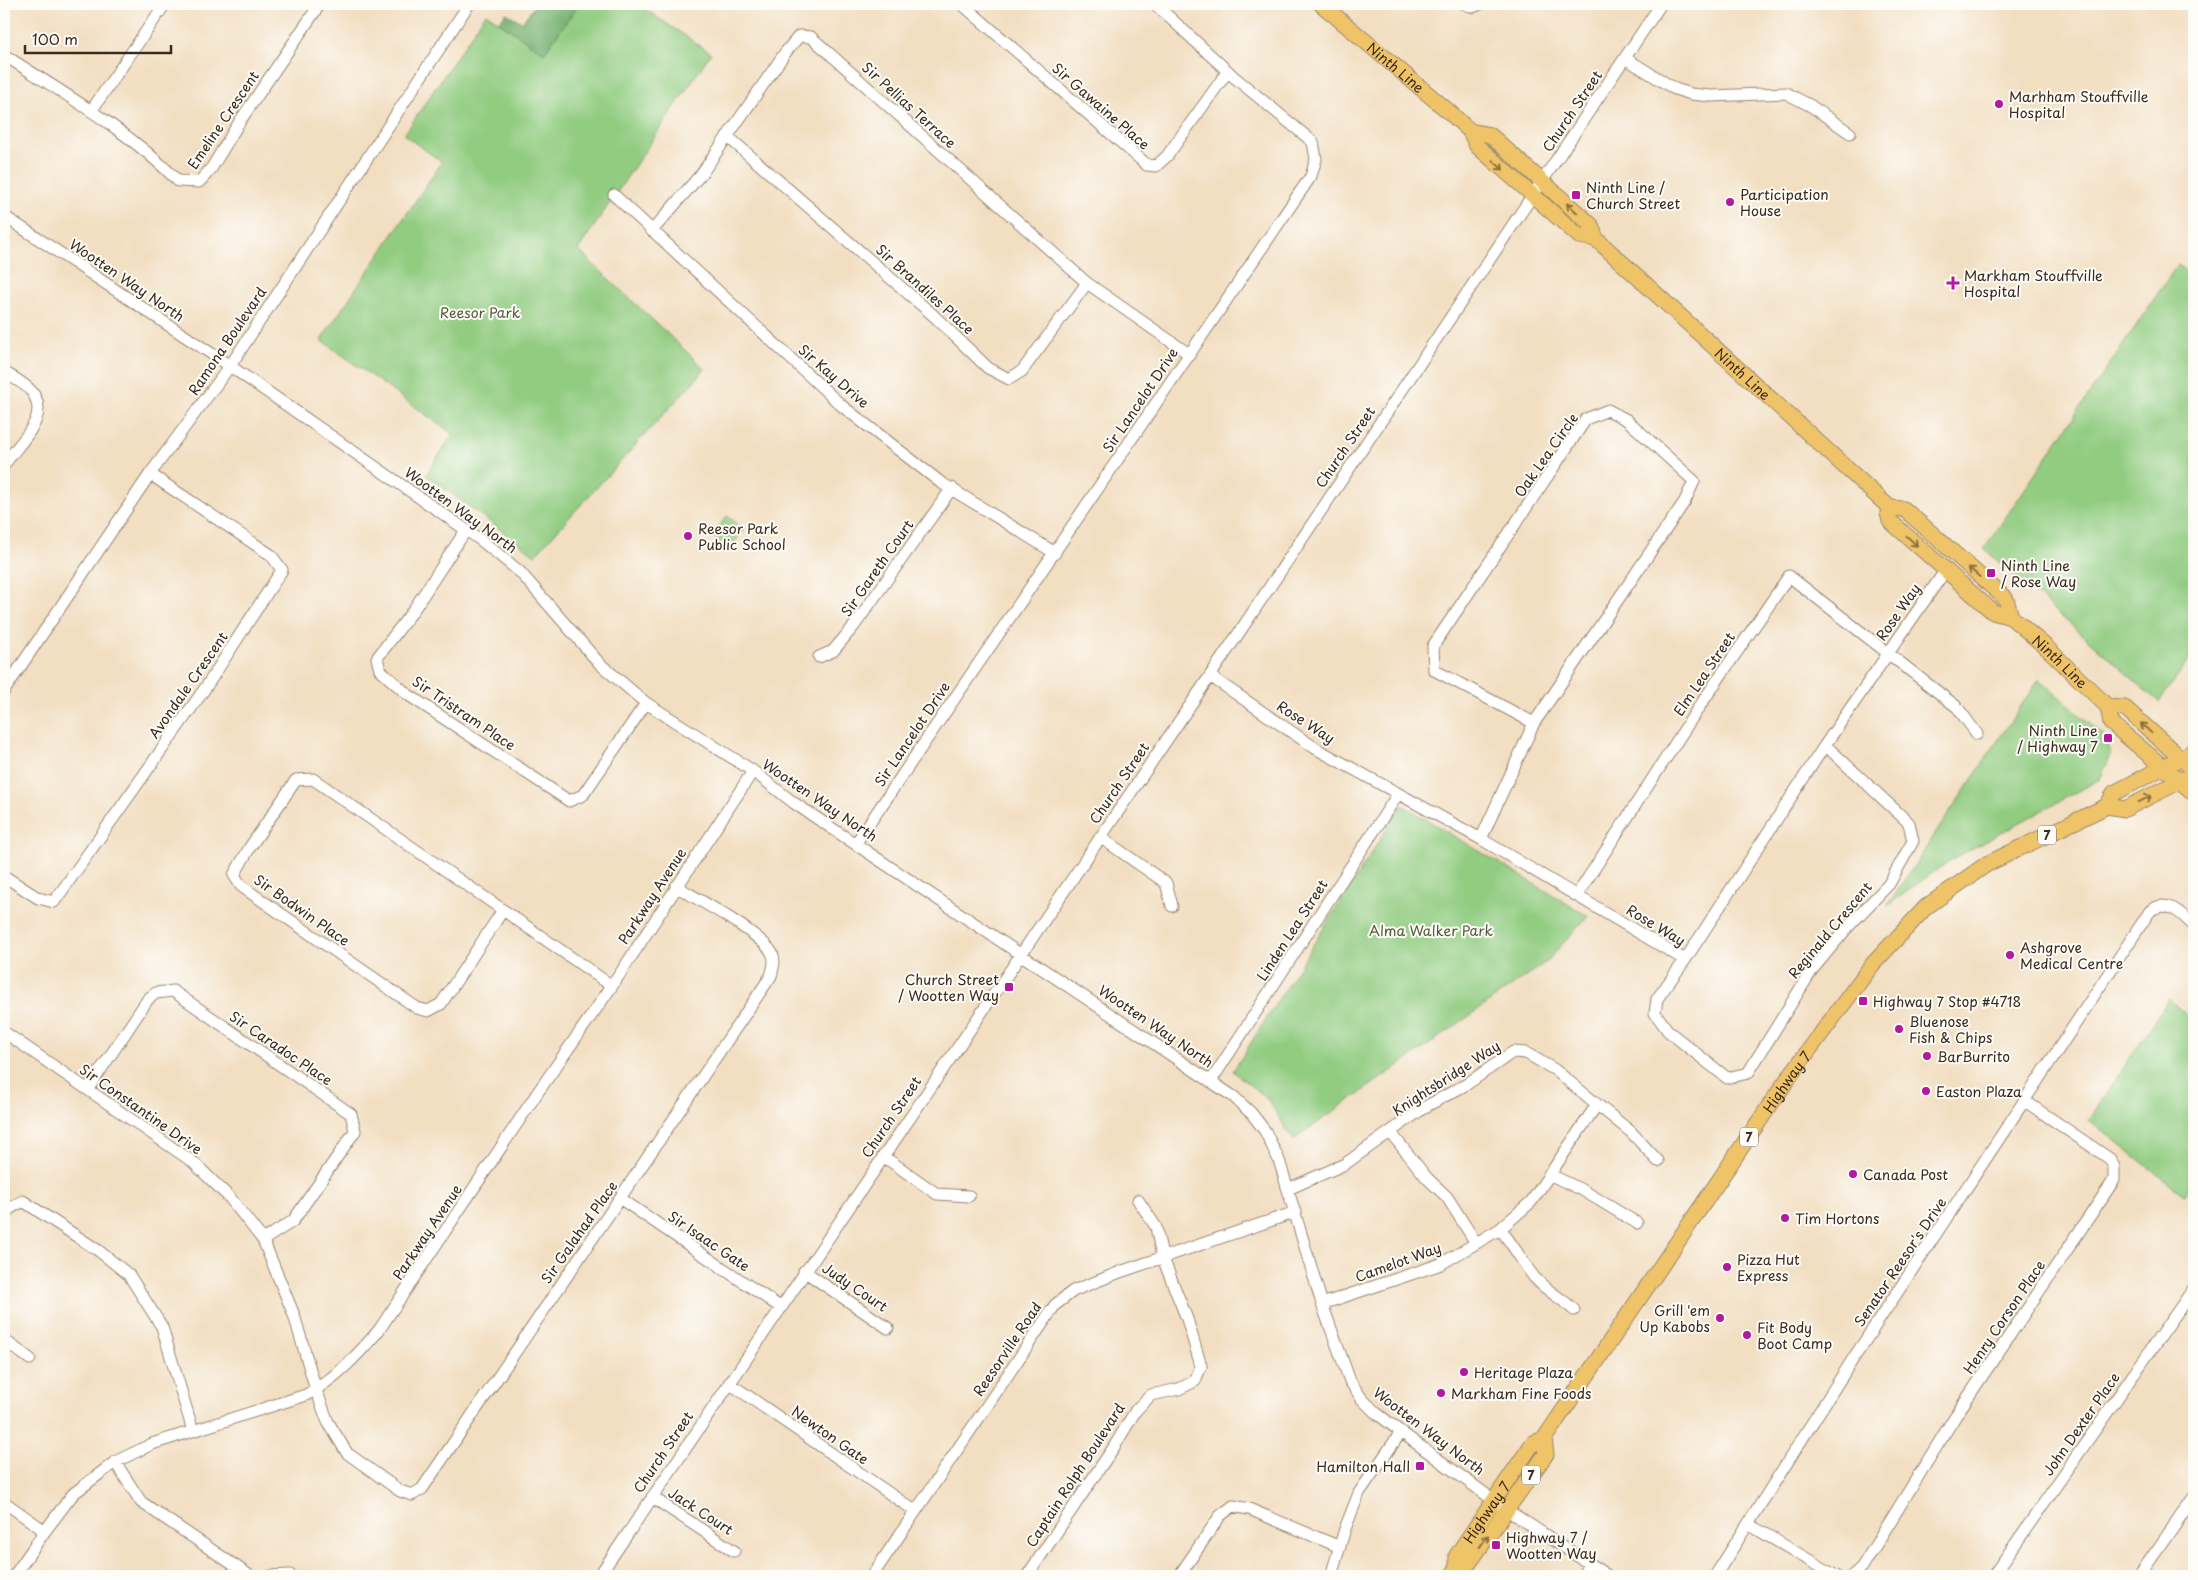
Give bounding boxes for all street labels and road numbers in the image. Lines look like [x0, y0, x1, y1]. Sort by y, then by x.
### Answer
street label: Ninth Line [1363, 37, 1429, 97]
street label: Sir Pellias Terrace [857, 57, 961, 153]
street label: Sir Gawaine Place [1048, 58, 1154, 154]
street label: Emeline Crescent [182, 66, 264, 173]
street label: Church Street [1537, 66, 1607, 156]
street label: Wootten Way North [65, 234, 189, 326]
street label: Sir Brandiles Place [871, 239, 979, 339]
street label: Ramona Boulevard [183, 282, 271, 399]
street label: Sir Kay Drive [794, 339, 874, 413]
street label: Sir Lancelot Drive [1097, 343, 1183, 457]
street label: Ninth Line [1711, 343, 1776, 405]
street label: Church Street [1310, 402, 1380, 492]
street label: Oak Lea Circle [1509, 409, 1583, 501]
street label: Wootten Way North [400, 462, 522, 558]
street label: Sir Gareth Court [836, 515, 918, 621]
street label: Rose Way [1871, 579, 1925, 645]
street label: Avondale Crescent [143, 627, 233, 743]
street label: Elm Lea Street [1668, 628, 1740, 720]
street label: Ninth Line [2028, 630, 2093, 693]
street label: Sir Tristram Place [408, 671, 520, 755]
street label: Sir Lancelot Drive [869, 677, 955, 791]
street label: Rose Way [1273, 695, 1339, 749]
street label: Church Street [1084, 738, 1154, 828]
street label: Wootten Way North [758, 754, 882, 846]
road number: 7 [2038, 826, 2056, 844]
street label: Parkway Avenue [613, 843, 691, 948]
street label: Sir Bodwin Place [250, 869, 354, 951]
street label: Linden Lea Street [1251, 875, 1333, 985]
street label: Reginald Crescent [1783, 877, 1877, 983]
street label: Rose Way [1622, 899, 1690, 951]
street label: Wootten Way North [1094, 980, 1218, 1072]
street label: Sir Caradoc Place [225, 1006, 337, 1090]
street label: Knightsbridge Way [1388, 1035, 1504, 1121]
street label: Highway 7 [1757, 1046, 1816, 1117]
street label: Sir Constantine Drive [75, 1059, 207, 1159]
street label: Church Street [856, 1072, 926, 1162]
road number: 7 [1740, 1128, 1758, 1146]
street label: Sir Galahad Place [536, 1176, 622, 1288]
street label: Parkway Avenue [387, 1180, 467, 1284]
street label: Senator Reesor's Drive [1849, 1193, 1951, 1331]
street label: Sir Isaac Gate [664, 1206, 754, 1276]
street label: Camelot Way [1352, 1237, 1444, 1287]
street label: Henry Corson Place [1958, 1256, 2050, 1378]
street label: Judy Court [818, 1257, 892, 1317]
street label: Reesorville Road [968, 1298, 1046, 1400]
street label: John Dexter Place [2037, 1368, 2125, 1480]
street label: Wootten Way North [1369, 1382, 1489, 1480]
street label: Captain Rolph Boulevard [1020, 1399, 1130, 1551]
street label: Newton Gate [787, 1401, 873, 1469]
street label: Church Street [628, 1407, 698, 1497]
road number: 7 [1522, 1466, 1540, 1484]
street label: Highway 7 [1457, 1477, 1515, 1547]
street label: Jack Court [664, 1482, 738, 1540]

